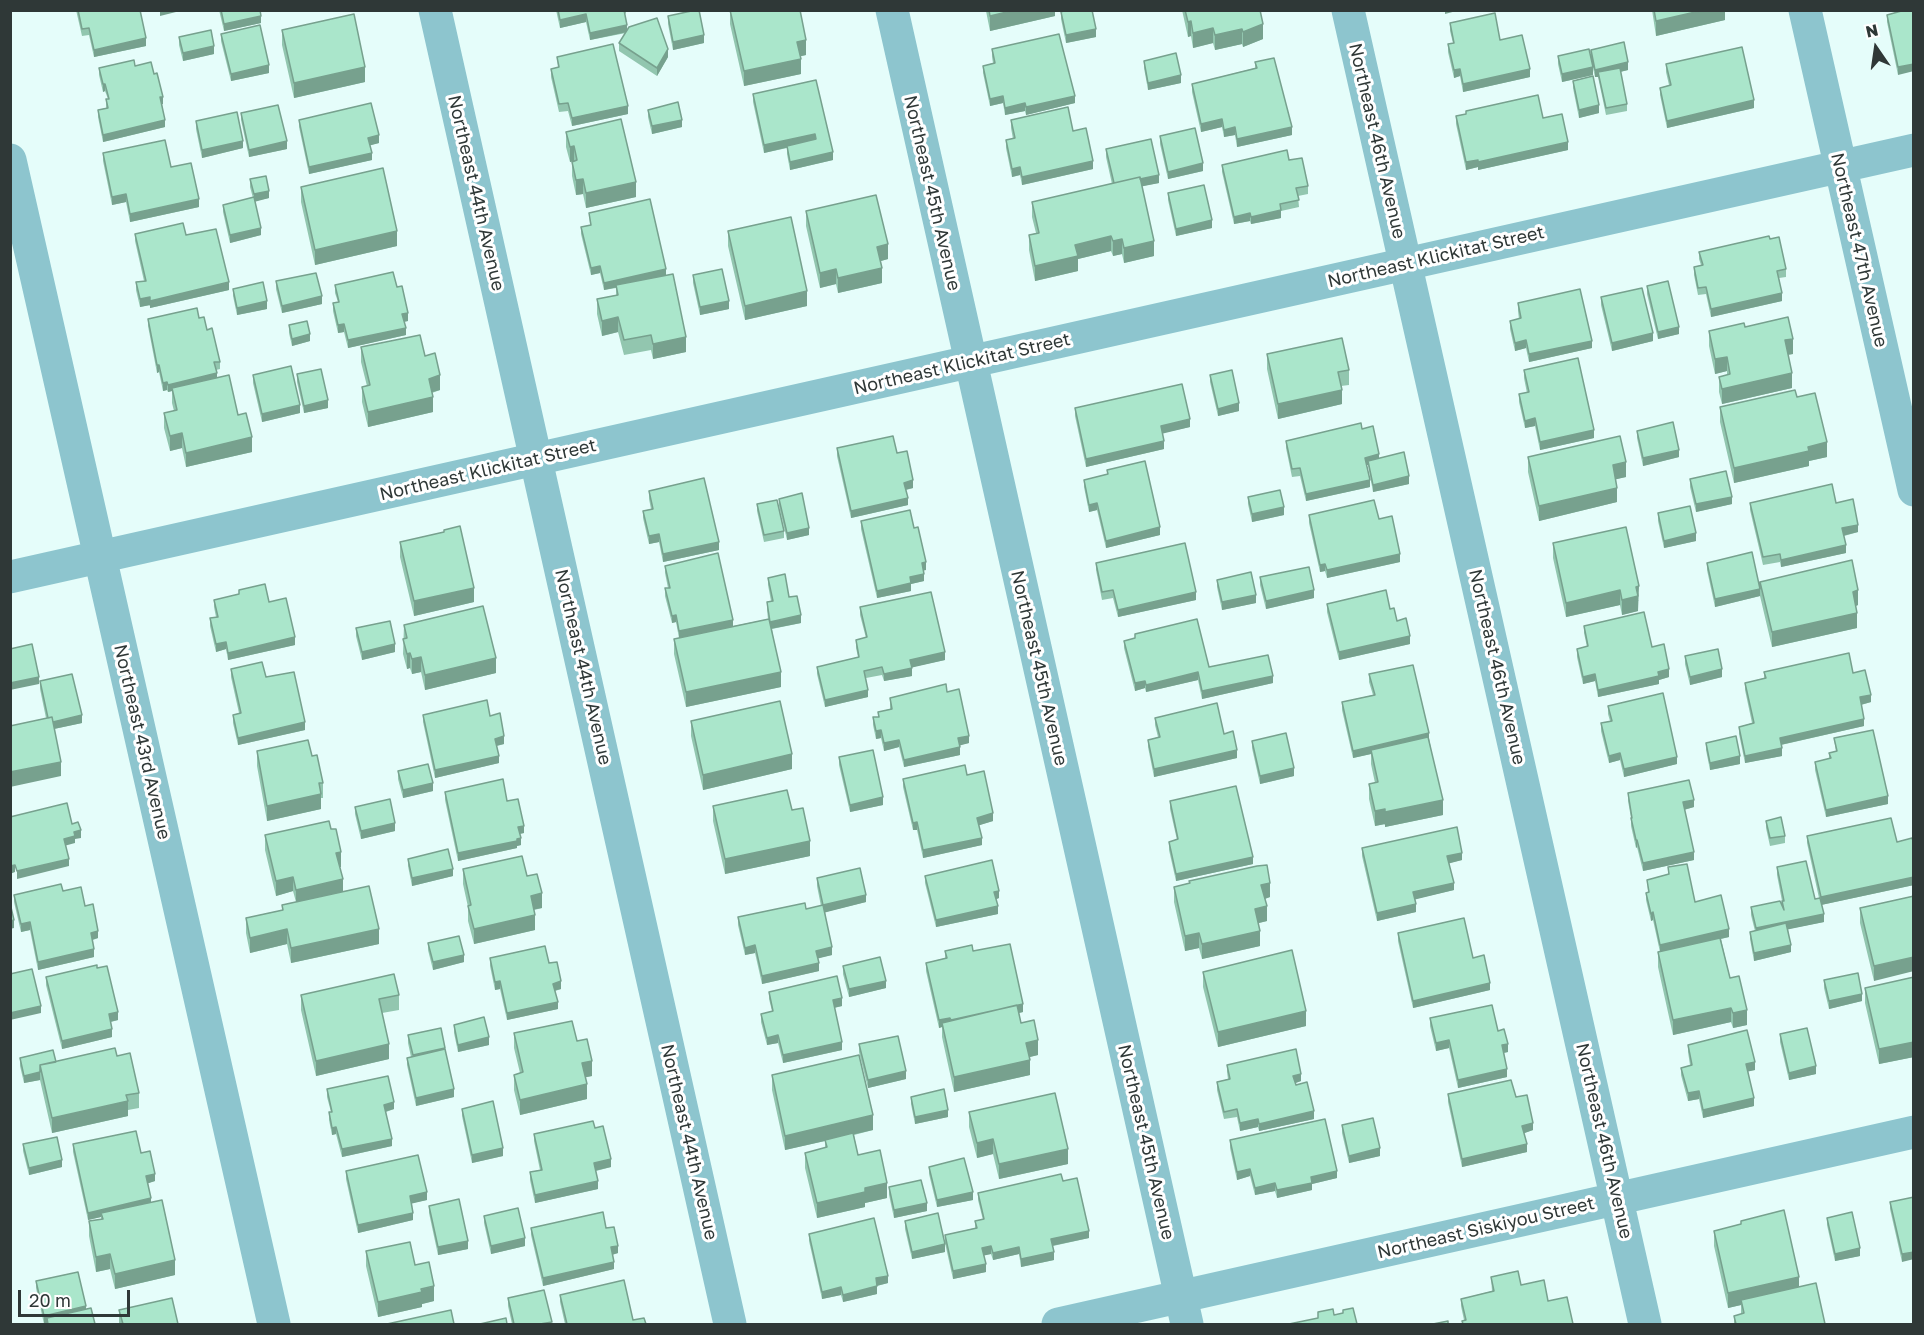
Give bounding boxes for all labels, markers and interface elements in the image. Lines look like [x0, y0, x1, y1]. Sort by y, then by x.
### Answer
north arrow [1846, 18, 1906, 78]
text: N [1864, 19, 1880, 42]
street label: Northeast 46th Avenue [1344, 41, 1410, 241]
street label: Northeast 44th Avenue [443, 93, 509, 293]
street label: Northeast 45th Avenue [899, 93, 965, 293]
street label: Northeast 47th Avenue [1826, 151, 1892, 349]
street label: Northeast Klickitat Street [1326, 222, 1546, 292]
street label: Northeast Klickitat Street [852, 329, 1072, 399]
street label: Northeast Klickitat Street [378, 435, 598, 505]
street label: Northeast 44th Avenue [550, 567, 616, 767]
street label: Northeast 46th Avenue [1464, 567, 1530, 767]
street label: Northeast 45th Avenue [1006, 568, 1072, 768]
street label: Northeast 43rd Avenue [109, 642, 175, 842]
street label: Northeast 46th Avenue [1571, 1041, 1637, 1241]
street label: Northeast 44th Avenue [656, 1042, 722, 1242]
street label: Northeast 45th Avenue [1113, 1042, 1179, 1242]
street label: Northeast Siskiyou Street [1375, 1193, 1597, 1263]
scale bar [21, 1278, 134, 1316]
text: 20 m [29, 1289, 71, 1311]

